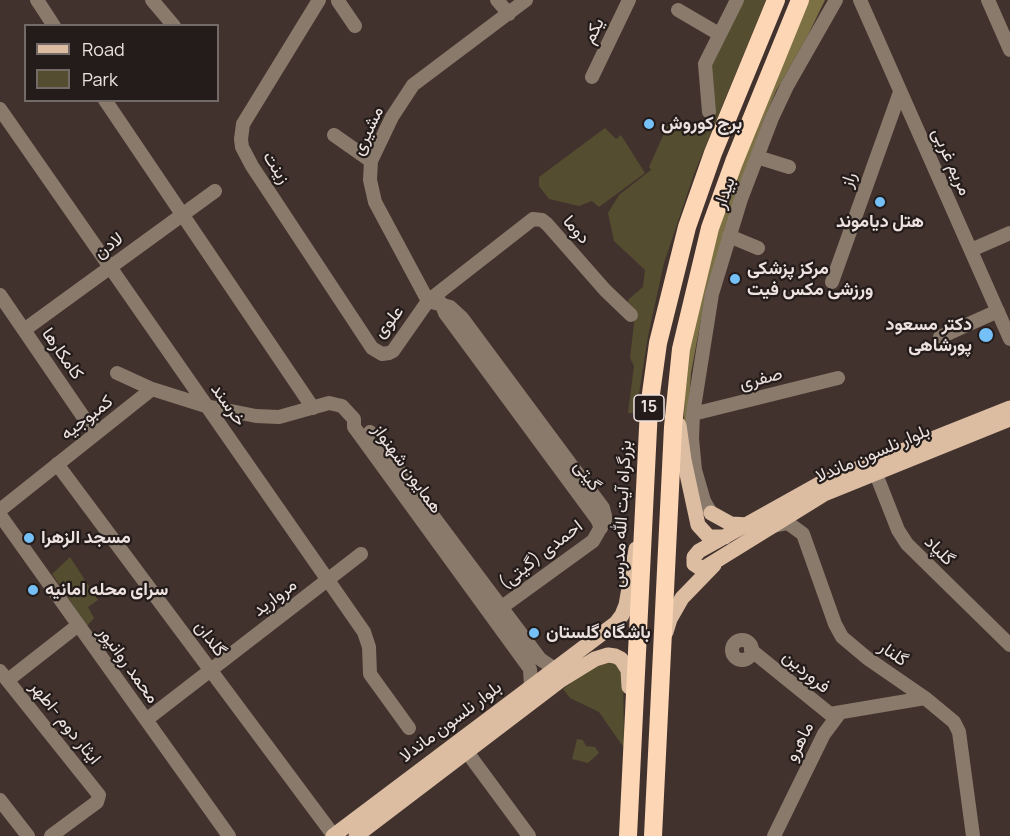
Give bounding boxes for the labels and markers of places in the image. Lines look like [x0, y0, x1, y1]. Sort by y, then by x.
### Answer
place label: برج کوروش [661, 113, 742, 135]
marker: برج کوروش [642, 117, 656, 131]
marker: هتل دیاموند [873, 195, 887, 209]
place label: هتل دیاموند [836, 211, 924, 233]
place label: مرکز پزشکی ورزشی مکس فیت [747, 258, 873, 300]
marker: مرکز پزشکی ورزشی مکس فیت [728, 272, 742, 286]
place label: دکتر مسعود پورشاهی [886, 314, 972, 356]
marker: دکتر مسعود پورشاهی [977, 326, 995, 344]
place label: مسجد الزهرا [41, 527, 131, 549]
marker: مسجد الزهرا [22, 531, 36, 545]
place label: سرای محله امانیه [45, 579, 168, 601]
marker: سرای محله امانیه [26, 583, 40, 597]
place label: باشگاه گلستان [546, 622, 651, 644]
marker: باشگاه گلستان [527, 626, 541, 640]

